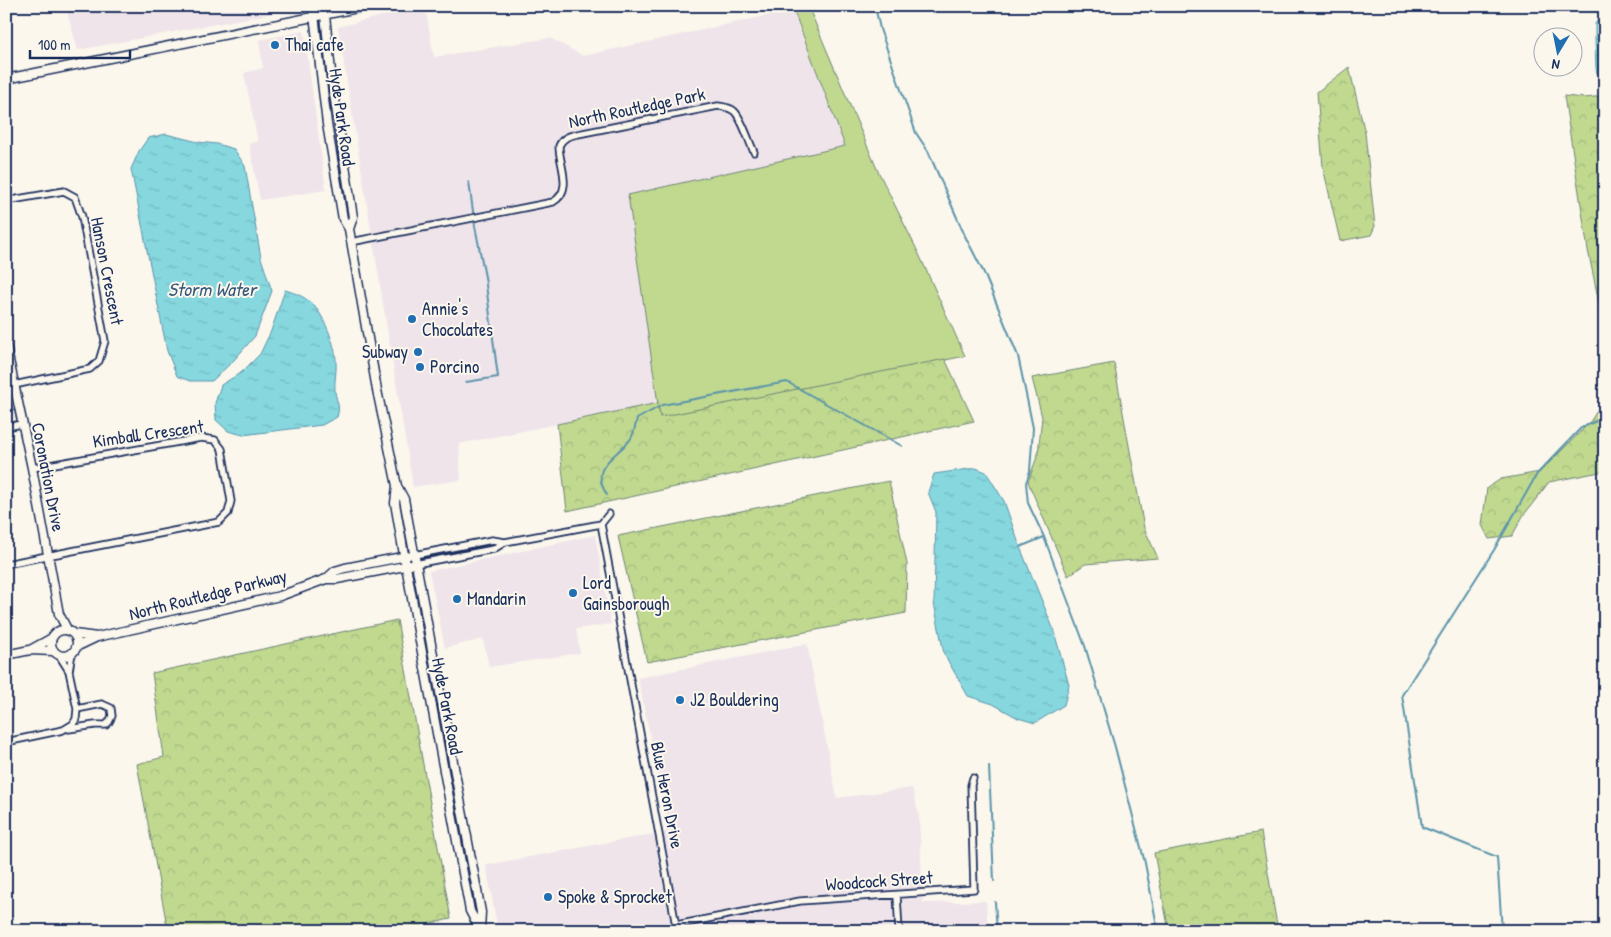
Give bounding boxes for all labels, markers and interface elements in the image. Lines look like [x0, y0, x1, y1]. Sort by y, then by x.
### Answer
scale bar [30, 28, 130, 60]
north arrow [1534, 28, 1584, 78]
place label: Thai cafe [285, 32, 344, 57]
text: 100 m [38, 34, 71, 55]
marker: Thai cafe [269, 39, 281, 51]
text: N [1550, 55, 1561, 75]
street label: Hyde Park Road [323, 67, 362, 167]
street label: North Routledge Park [566, 81, 708, 134]
street label: Hanson Crescent [85, 215, 130, 328]
water label: Storm Water [168, 276, 259, 302]
place label: Annie's Chocolates [422, 296, 493, 342]
marker: Annie's Chocolates [406, 313, 418, 325]
place label: Subway [362, 339, 408, 364]
marker: Subway [412, 346, 424, 358]
place label: Porcino [430, 354, 479, 379]
marker: Porcino [414, 361, 426, 373]
street label: Kimball Crescent [91, 413, 206, 454]
street label: Coronation Drive [26, 420, 71, 533]
street label: North Routledge Parkway [126, 563, 290, 626]
place label: Lord Gainsborough [583, 570, 670, 616]
place label: Mandarin [467, 586, 526, 611]
marker: Lord Gainsborough [567, 587, 579, 599]
marker: Mandarin [451, 593, 463, 605]
street label: Hyde Park Road [426, 655, 469, 756]
place label: J2 Bouldering [690, 687, 779, 712]
marker: J2 Bouldering [674, 694, 686, 706]
street label: Blue Heron Drive [645, 739, 690, 850]
street label: Woodcock Street [825, 864, 934, 897]
place label: Spoke & Sprocket [558, 884, 672, 909]
marker: Spoke & Sprocket [542, 891, 554, 903]

